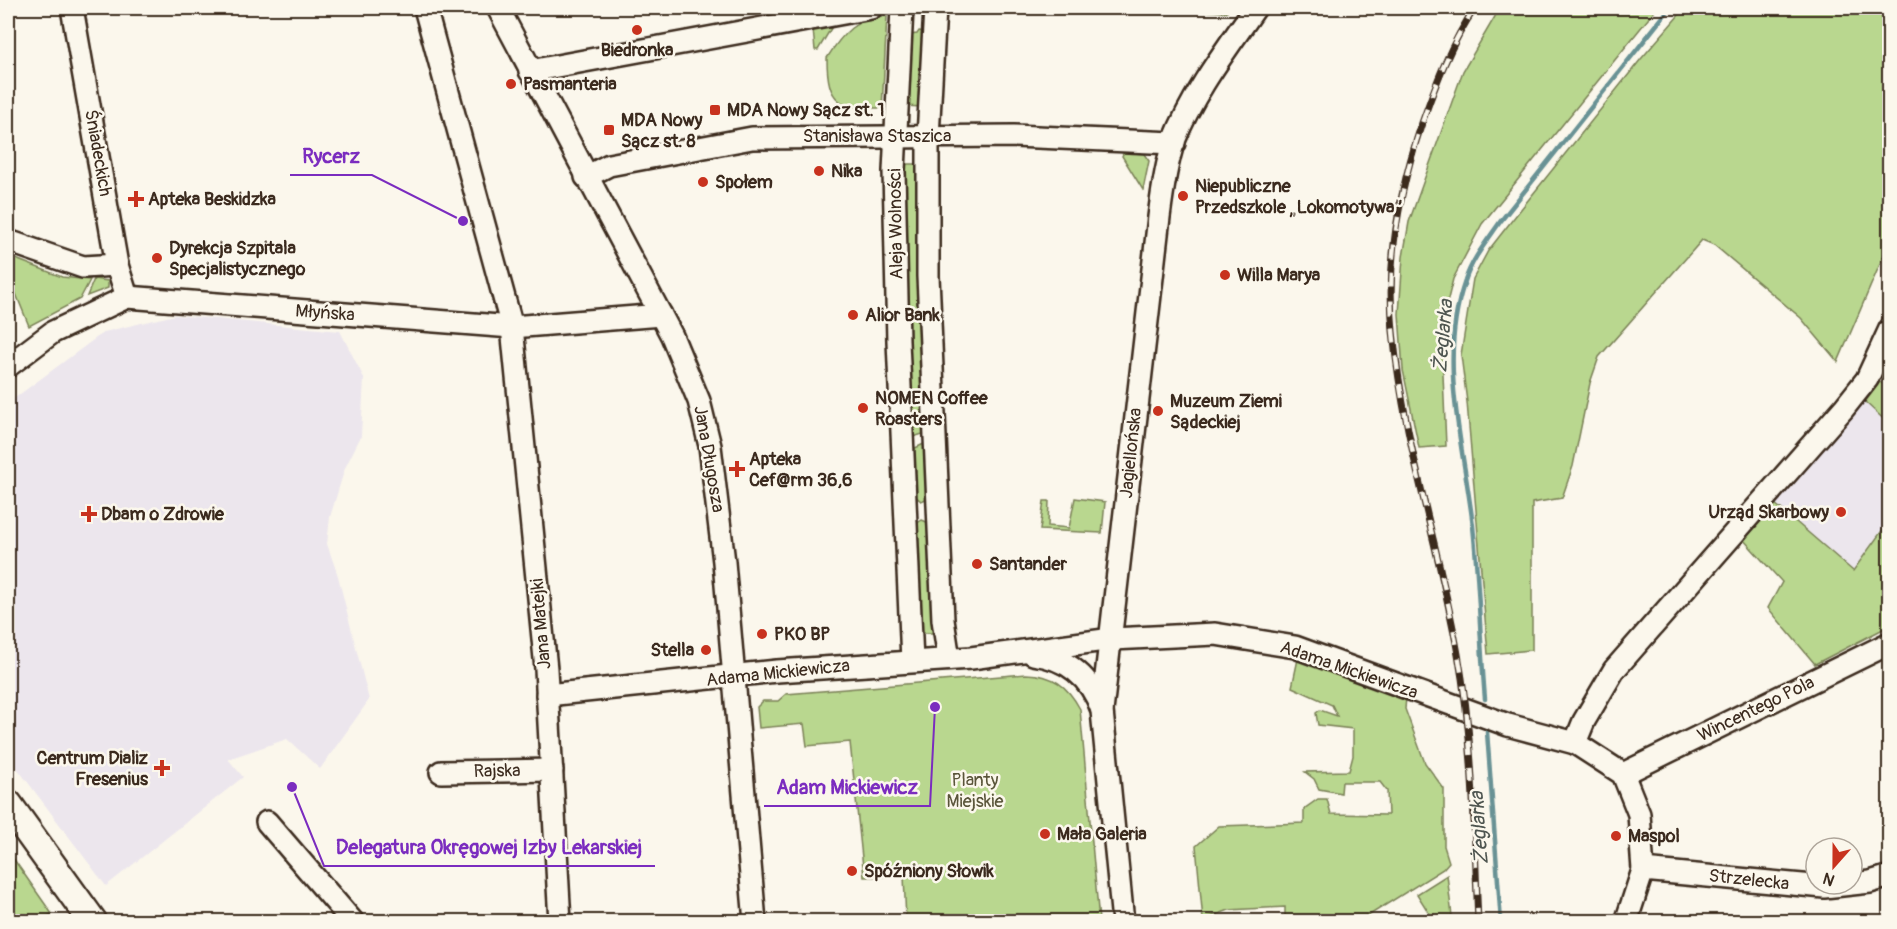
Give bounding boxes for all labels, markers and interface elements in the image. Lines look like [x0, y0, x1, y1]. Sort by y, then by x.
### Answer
marker: Biedronka [630, 23, 644, 37]
place label: Biedronka [601, 39, 674, 62]
place label: Pasmanteria [523, 73, 617, 96]
marker: Pasmanteria [504, 77, 518, 91]
place label: MDA Nowy Sącz st. 1 [727, 99, 885, 122]
marker: MDA Nowy Sącz st. 1 [708, 103, 722, 117]
street label: Śniadeckich [79, 108, 117, 198]
place label: MDA Nowy Sącz st. 8 [621, 109, 703, 153]
marker: MDA Nowy Sącz st. 8 [602, 123, 616, 137]
street label: Stanisława Staszica [803, 125, 951, 148]
callout: Rycerz [290, 137, 372, 175]
text: Rycerz [302, 144, 360, 169]
place label: Nika [831, 160, 863, 183]
marker: Nika [812, 164, 826, 178]
street label: Aleja Wolności [884, 168, 908, 280]
place label: Społem [715, 171, 773, 194]
marker: Społem [696, 175, 710, 189]
place label: Niepubliczne Przedszkole „Lokomotywa” [1195, 175, 1402, 219]
place label: Apteka Beskidzka [148, 188, 277, 211]
marker: Niepubliczne Przedszkole „Lokomotywa” [1176, 189, 1190, 203]
marker: Apteka Beskidzka [129, 192, 143, 206]
place label: Dyrekcja Szpitala Specjalistycznego [169, 237, 306, 281]
marker: Dyrekcja Szpitala Specjalistycznego [150, 251, 164, 265]
place label: Willa Marya [1237, 264, 1321, 287]
marker: Willa Marya [1218, 268, 1232, 282]
water label: Żeglarka [1427, 297, 1459, 373]
street label: Młyńska [295, 299, 355, 327]
place label: Alior Bank [865, 304, 940, 327]
marker: Alior Bank [846, 308, 860, 322]
place label: NOMEN Coffee Roasters [875, 387, 989, 431]
place label: Muzeum Ziemi Sądeckiej [1170, 390, 1282, 434]
marker: NOMEN Coffee Roasters [856, 401, 870, 415]
street label: Jana Długosza [688, 404, 730, 514]
marker: Muzeum Ziemi Sądeckiej [1151, 404, 1165, 418]
street label: Jagiellońska [1115, 407, 1147, 499]
place label: Apteka Cef@rm 36,6 [749, 448, 853, 492]
marker: Apteka Cef@rm 36,6 [730, 462, 744, 476]
place label: Urząd Skarbowy [1708, 501, 1829, 524]
place label: Dbam o Zdrowie [101, 503, 225, 526]
marker: Urząd Skarbowy [1834, 505, 1848, 519]
marker: Dbam o Zdrowie [82, 507, 96, 521]
place label: Santander [989, 553, 1067, 576]
marker: Santander [970, 557, 984, 571]
street label: Jana Matejki [526, 578, 556, 670]
place label: PKO BP [774, 623, 830, 646]
marker: PKO BP [755, 627, 769, 641]
street label: Adama Mickiewicza [1277, 636, 1421, 704]
place label: Stella [650, 639, 695, 662]
marker: Stella [699, 643, 713, 657]
street label: Adama Mickiewicza [705, 654, 851, 692]
street label: Wincentego Pola [1694, 671, 1818, 747]
place label: Centrum Dializ Fresenius [37, 747, 149, 791]
marker: Centrum Dializ Fresenius [153, 759, 171, 777]
street label: Rajska [473, 759, 521, 783]
callout: Adam Mickiewicz [764, 768, 930, 806]
park label: Planty Miejskie [947, 769, 1004, 813]
text: Adam Mickiewicz [776, 775, 918, 800]
water label: Żeglarka [1464, 789, 1494, 865]
place label: Mała Galeria [1057, 823, 1147, 846]
place label: Maspol [1628, 825, 1680, 848]
marker: Mała Galeria [1038, 827, 1052, 841]
callout: Delegatura Okręgowej Izby Lekarskiej [324, 828, 655, 866]
marker: Maspol [1609, 829, 1623, 843]
text: Delegatura Okręgowej Izby Lekarskiej [336, 835, 642, 860]
north arrow [1804, 836, 1864, 896]
place label: Spóźniony Słowik [864, 860, 994, 883]
marker: Spóźniony Słowik [845, 864, 859, 878]
street label: Strzelecka [1708, 864, 1790, 896]
text: N [1820, 868, 1838, 890]

